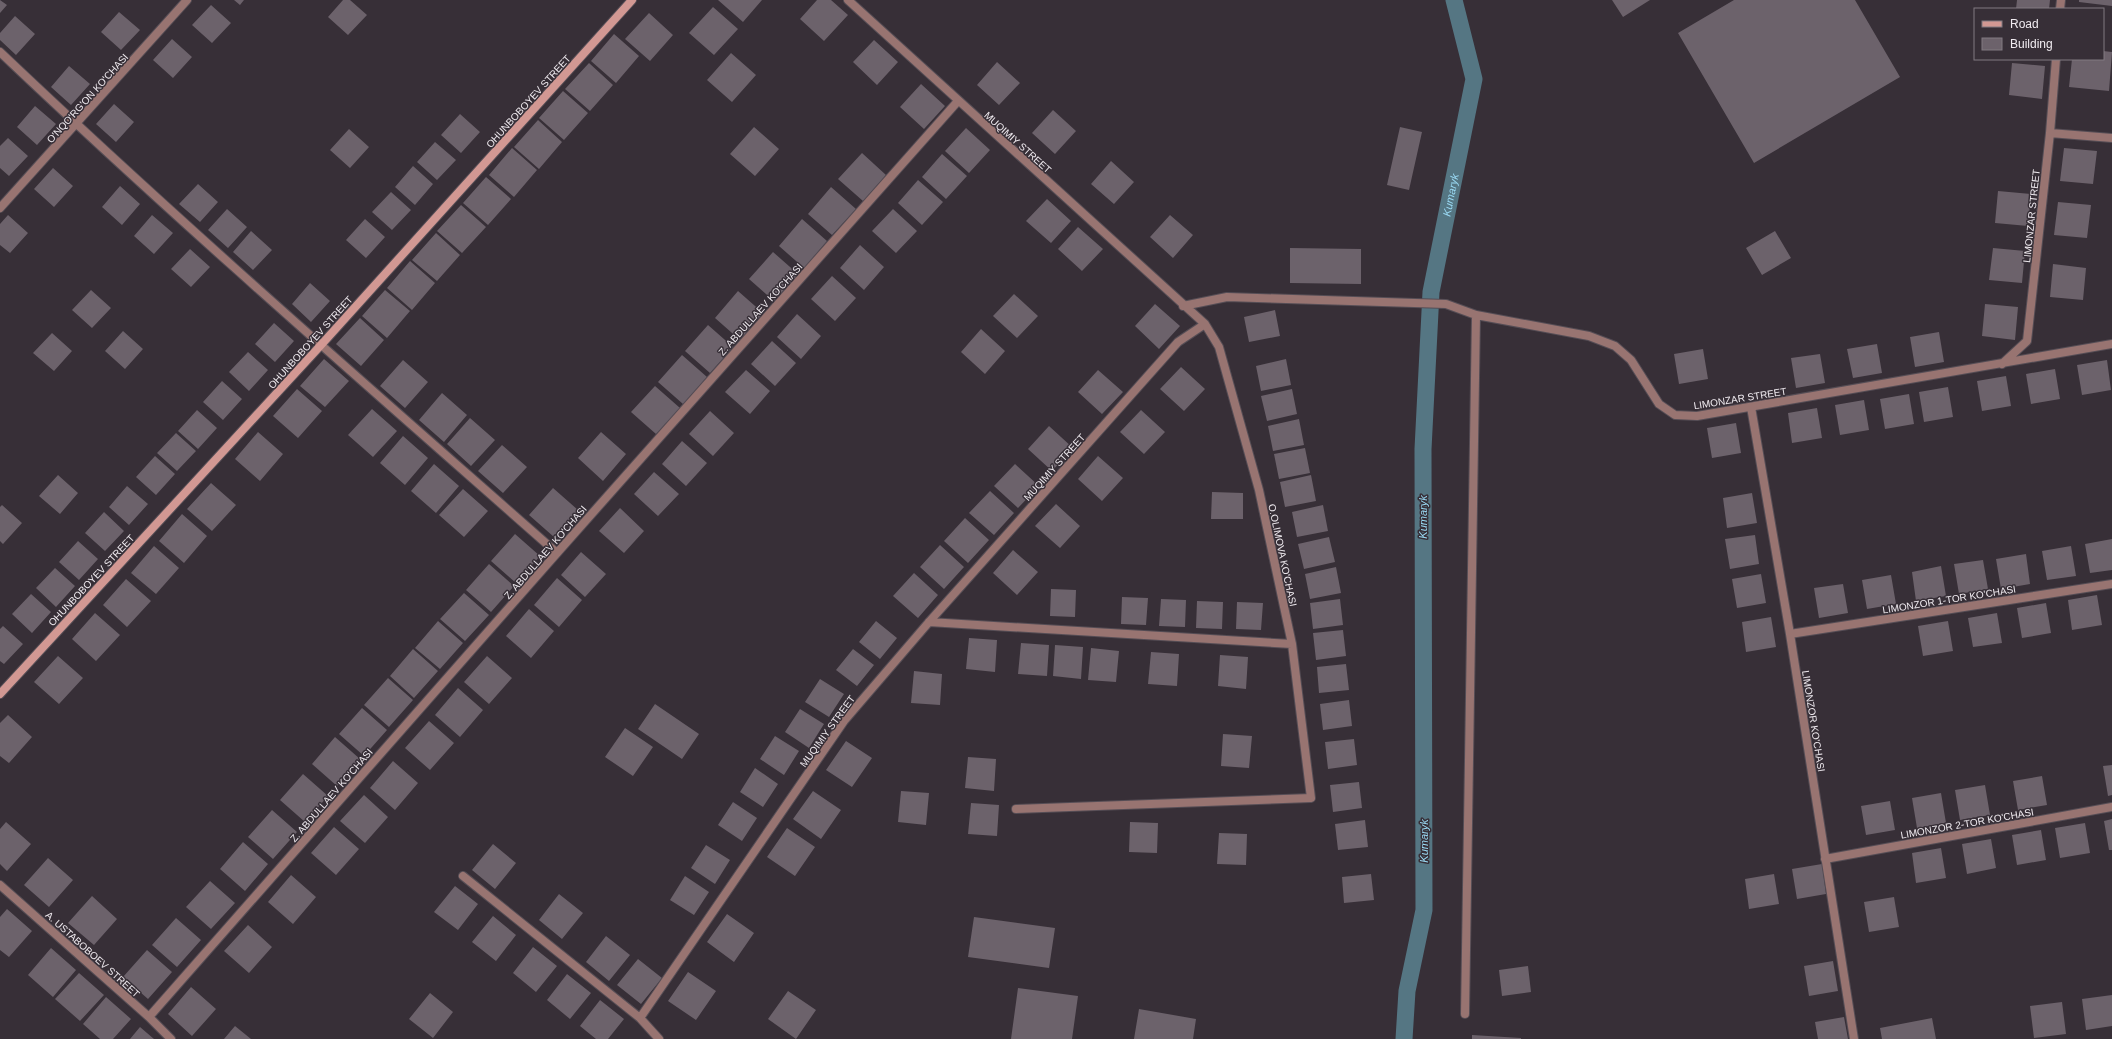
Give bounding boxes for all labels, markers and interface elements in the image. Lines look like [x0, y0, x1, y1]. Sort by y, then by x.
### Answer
legend [1974, 8, 2104, 60]
text: Road [2010, 17, 2039, 31]
text: Building [2010, 37, 2053, 51]
street label: O'NQO'RG'ON KO'CHASI [44, 52, 130, 145]
street label: OHUNBOBOYEV STREET [484, 53, 573, 150]
street label: MUQIMIY STREET [982, 110, 1053, 175]
street label: LIMONZAR STREET [2021, 169, 2042, 263]
water label: Kumaryk [1440, 172, 1461, 217]
street label: Z. ABDULLAEV KO'CHASI [716, 261, 805, 358]
street label: OHUNBOBOYEV STREET [266, 294, 355, 391]
street label: LIMONZAR STREET [1693, 386, 1787, 411]
street label: MUQIMIY STREET [1022, 432, 1087, 503]
water label: Kumaryk [1417, 495, 1429, 539]
street label: O.OLIMOVA KO'CHASI [1266, 503, 1299, 607]
street label: Z. ABDULLAEV KO'CHASI [502, 504, 589, 601]
street label: OHUNBOBOYEV STREET [46, 532, 137, 628]
street label: LIMONZOR 1-TOR KO'CHASI [1882, 583, 2017, 615]
street label: LIMONZOR KO'CHASI [1800, 670, 1827, 773]
street label: MUQIMIY STREET [798, 693, 857, 769]
street label: Z. ABDULLAEV KO'CHASI [288, 747, 375, 844]
street label: LIMONZOR 2-TOR KO'CHASI [1900, 806, 2035, 841]
water label: Kumaryk [1418, 819, 1430, 863]
street label: A. USTABOBOEV STREET [43, 909, 142, 999]

